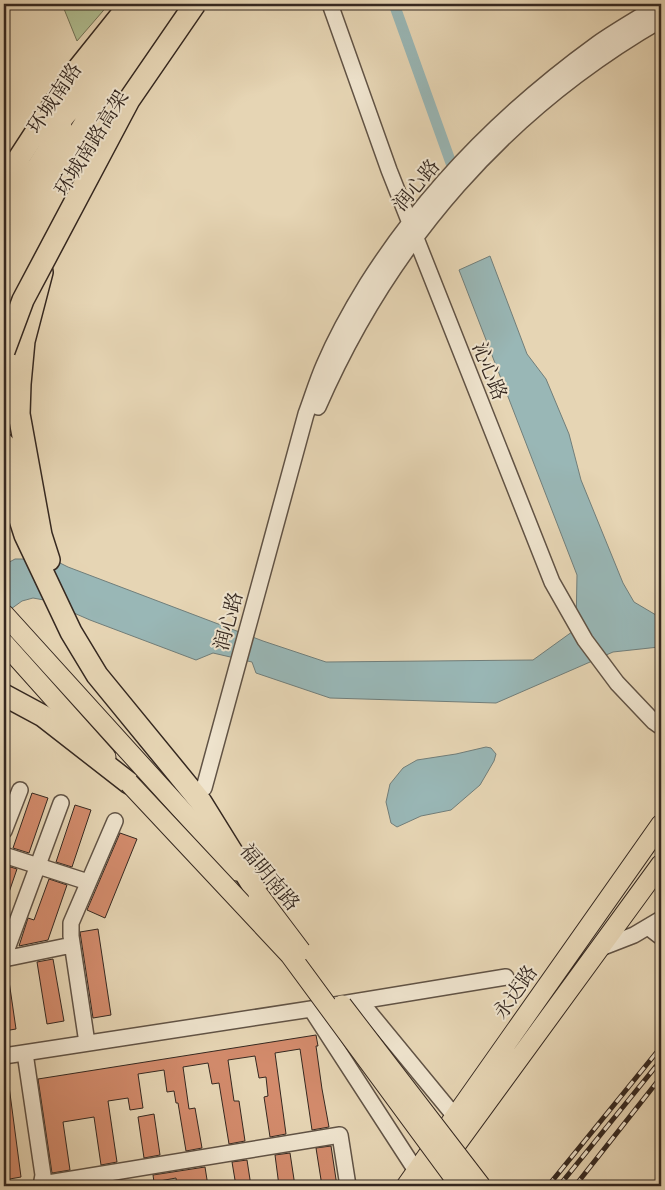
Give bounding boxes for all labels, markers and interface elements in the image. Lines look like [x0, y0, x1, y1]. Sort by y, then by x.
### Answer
street label: 环城南路 [23, 59, 86, 138]
street label: 环城南路高架 [51, 87, 133, 200]
street label: 润心路 [389, 156, 444, 216]
street label: 沁心路 [468, 339, 511, 403]
street label: 润心路 [211, 589, 247, 653]
street label: 福明南路 [235, 840, 303, 915]
street label: 永达路 [490, 962, 542, 1023]

